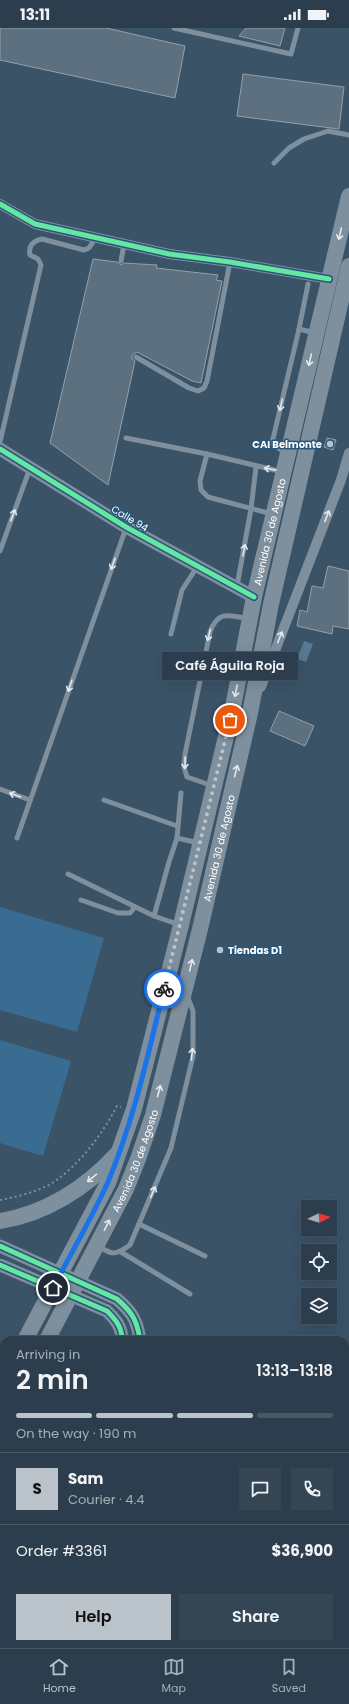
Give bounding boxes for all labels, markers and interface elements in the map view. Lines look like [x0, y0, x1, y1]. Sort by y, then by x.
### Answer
text: 13:11 [20, 4, 50, 25]
one-way arrow [336, 227, 344, 240]
one-way arrow [306, 353, 313, 366]
one-way arrow [277, 398, 284, 411]
place label: CAI Belmonte [252, 437, 322, 452]
marker: CAI Belmonte [325, 439, 335, 449]
one-way arrow [264, 465, 277, 473]
street label: Avenida 30 de Agosto [250, 477, 290, 587]
street label: Calle 94 [108, 501, 151, 535]
one-way arrow [10, 509, 18, 521]
one-way arrow [324, 511, 332, 523]
one-way arrow [240, 543, 248, 556]
one-way arrow [109, 557, 117, 569]
one-way arrow [205, 629, 213, 642]
one-way arrow [277, 632, 285, 644]
callout: Café Águila Roja [162, 652, 298, 680]
text: Café Águila Roja [175, 656, 285, 675]
one-way arrow [66, 680, 73, 693]
one-way arrow [232, 684, 240, 697]
pin [213, 703, 247, 737]
icon: bag [219, 709, 241, 731]
one-way arrow [181, 756, 189, 769]
one-way arrow [233, 764, 241, 777]
one-way arrow [9, 790, 21, 798]
street label: Avenida 30 de Agosto [200, 793, 239, 903]
place label: Tiendas D1 [228, 943, 282, 958]
marker: Tiendas D1 [215, 945, 225, 955]
one-way arrow [188, 959, 195, 972]
courier [144, 969, 184, 1009]
icon: bike [153, 978, 175, 1000]
one-way arrow [188, 1048, 196, 1061]
one-way arrow [155, 1085, 163, 1098]
street label: Avenida 30 de Agosto [108, 1108, 162, 1215]
one-way arrow [86, 1173, 97, 1182]
one-way arrow [149, 1187, 157, 1199]
north arrow [301, 1200, 337, 1236]
map controls [301, 1200, 337, 1324]
one-way arrow [104, 1220, 111, 1232]
button: locate [301, 1244, 337, 1280]
pin [36, 1271, 70, 1305]
icon: home [42, 1277, 64, 1299]
button: layers [301, 1288, 337, 1324]
text: Arriving in [16, 1345, 80, 1364]
text: 13:13–13:18 [256, 1360, 333, 1381]
text: 2 min [16, 1362, 89, 1398]
text: On the way · 190 m [16, 1424, 136, 1443]
text: Sam [68, 1468, 103, 1489]
button: chat [239, 1468, 281, 1510]
button: phone [291, 1468, 333, 1510]
text: S [32, 1478, 42, 1499]
text: Courier · 4.4 [68, 1490, 144, 1509]
text: Order #3361 [16, 1540, 107, 1561]
text: $36,900 [271, 1540, 333, 1561]
button: Help [16, 1594, 171, 1640]
button: Share [179, 1594, 333, 1640]
tab: Home [43, 1656, 76, 1697]
tab: Map [162, 1656, 186, 1697]
tab: Saved [272, 1656, 306, 1697]

